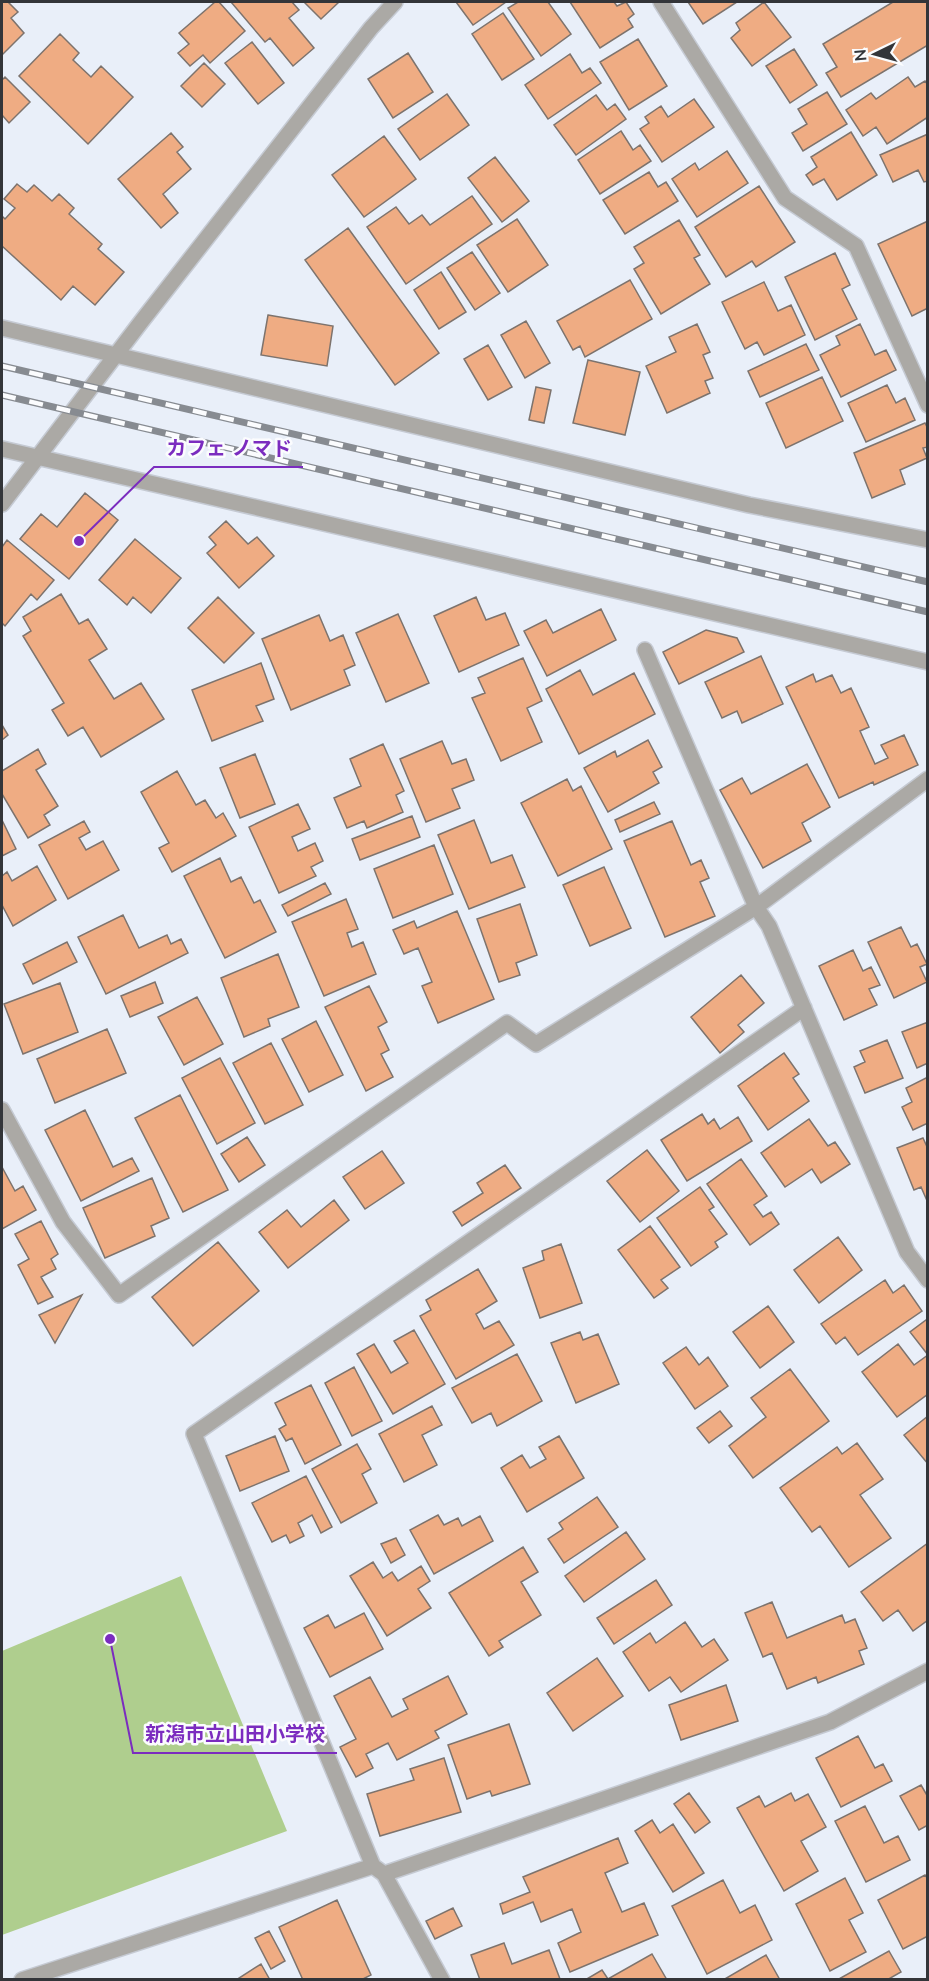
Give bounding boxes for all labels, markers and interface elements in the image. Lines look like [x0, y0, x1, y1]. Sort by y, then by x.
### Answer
north arrow [845, 24, 905, 84]
text: N [850, 48, 873, 62]
callout: カフェ ノマド [154, 429, 303, 467]
text: カフェ ノマド [166, 435, 292, 462]
callout: 新潟市立山田小学校 [133, 1715, 337, 1753]
text: 新潟市立山田小学校 [145, 1721, 325, 1748]

